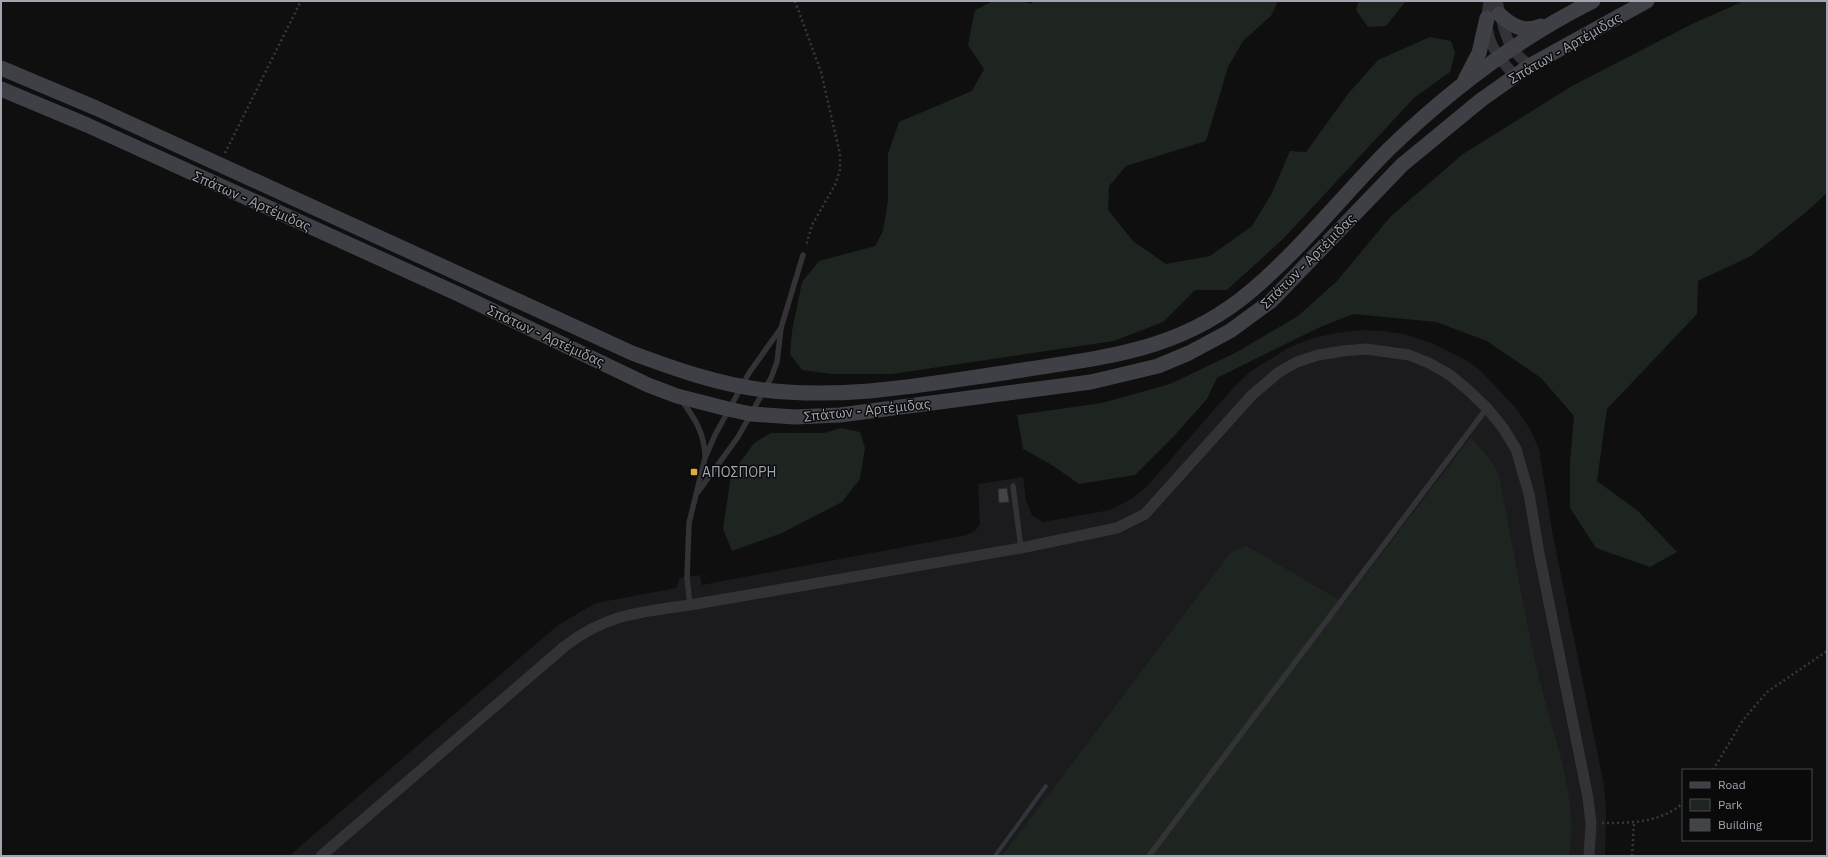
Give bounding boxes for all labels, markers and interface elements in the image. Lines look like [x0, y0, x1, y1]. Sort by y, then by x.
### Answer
street label: Σπάτων - Αρτέμιδας [1505, 8, 1625, 88]
street label: Σπάτων - Αρτέμιδας [190, 167, 314, 235]
street label: Σπάτων - Αρτέμιδας [1257, 209, 1360, 312]
street label: Σπάτων - Αρτέμιδας [484, 301, 608, 371]
street label: Σπάτων - Αρτέμιδας [803, 394, 932, 426]
place label: ΑΠΟΣΠΟΡΗ [702, 463, 776, 481]
marker: ΑΠΟΣΠΟΡΗ [689, 467, 699, 477]
legend [1682, 769, 1812, 841]
text: Road [1718, 777, 1746, 792]
text: Park [1718, 797, 1743, 812]
text: Building [1718, 817, 1763, 832]

